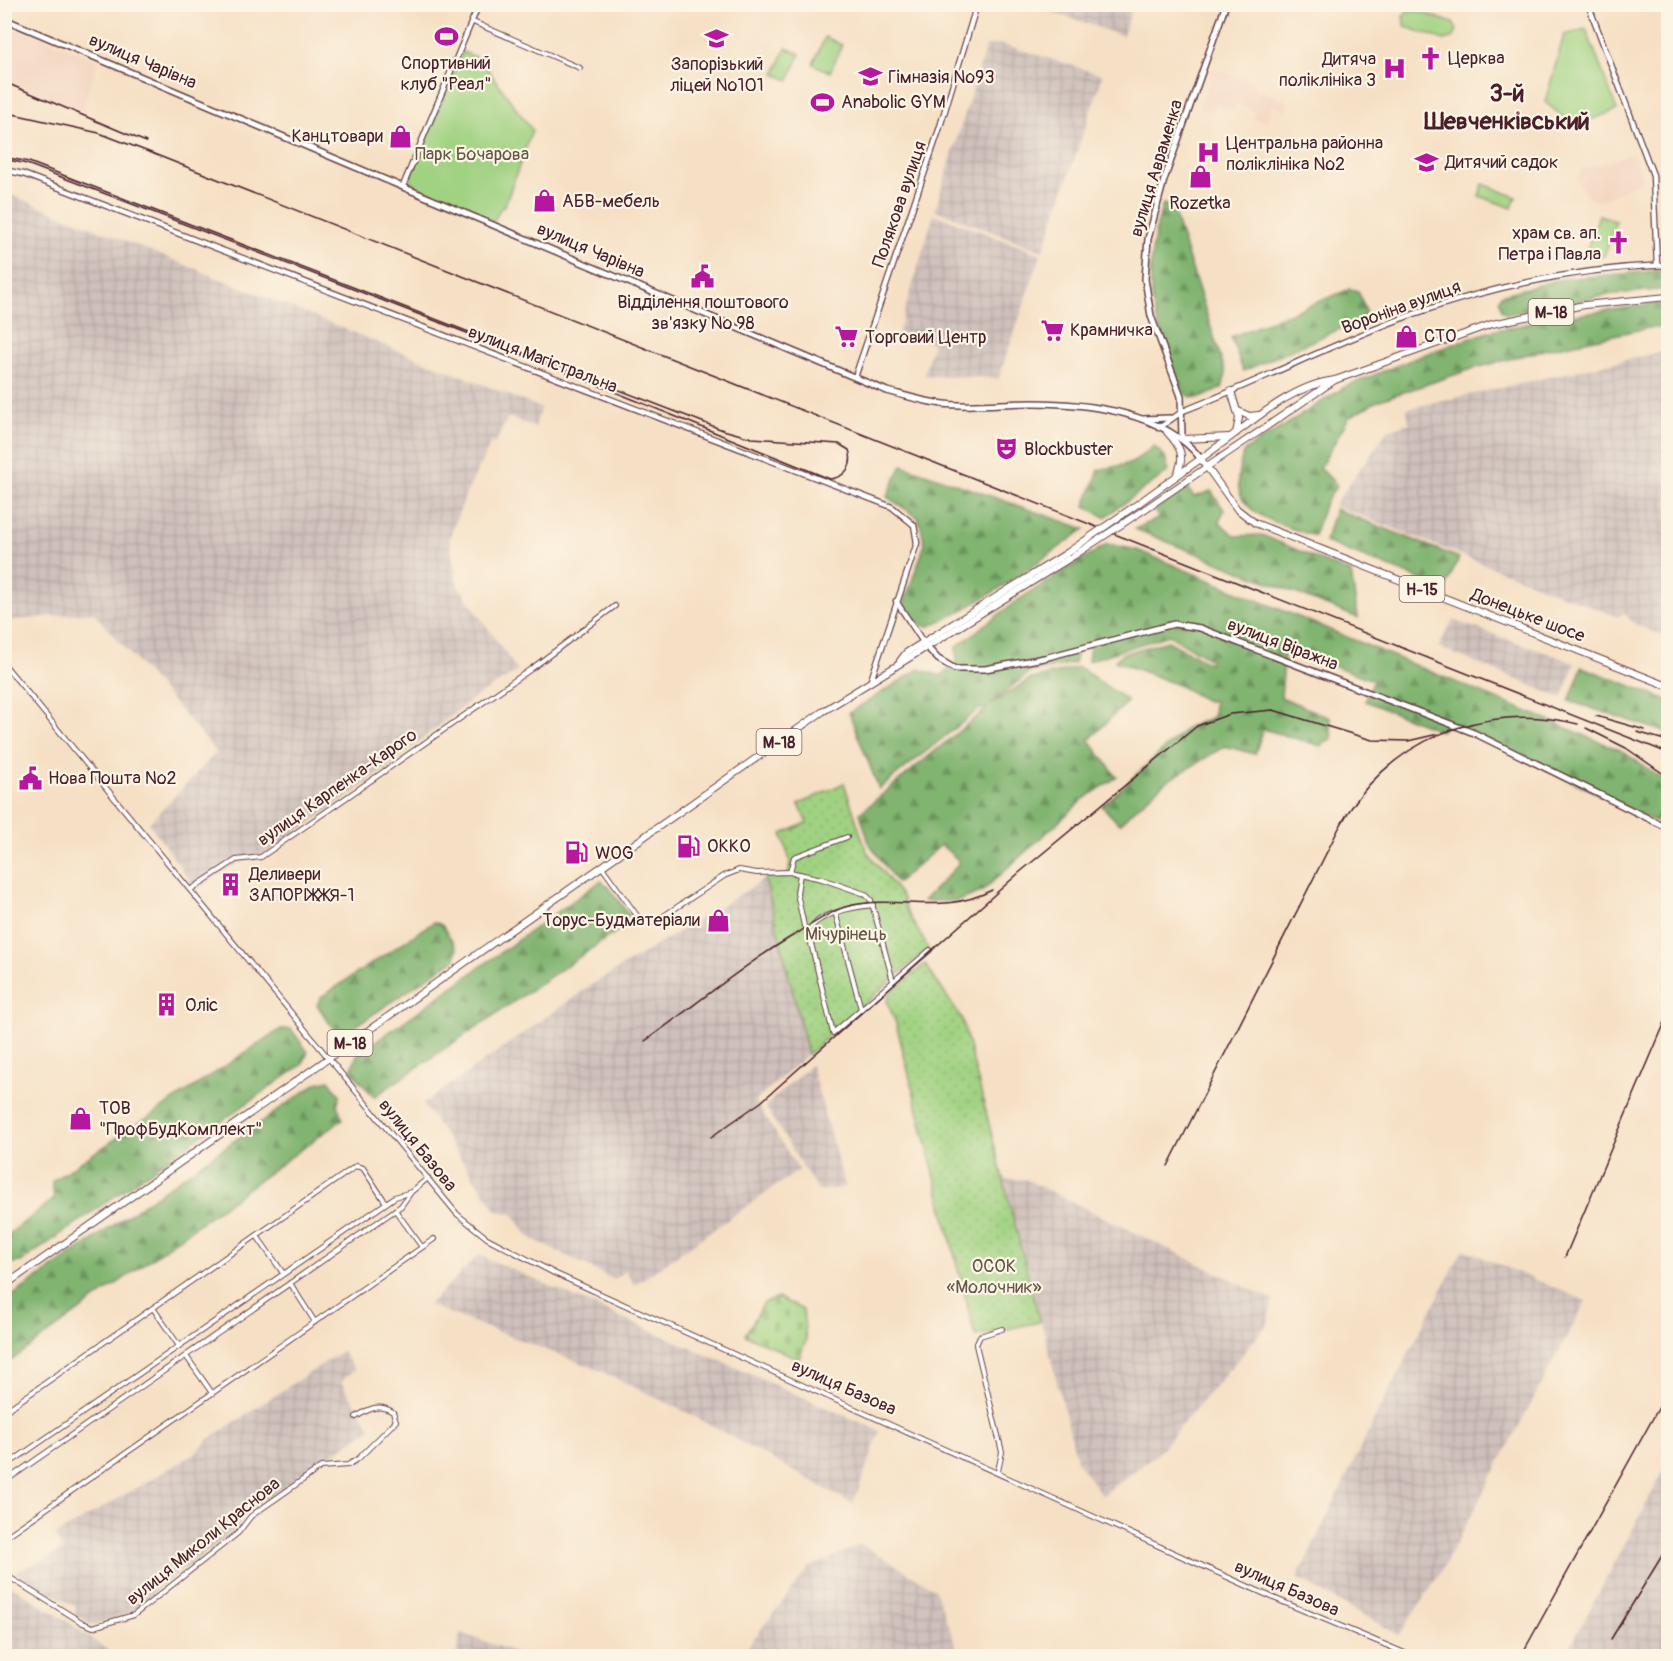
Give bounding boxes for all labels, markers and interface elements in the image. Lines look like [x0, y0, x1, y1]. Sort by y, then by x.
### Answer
sports icon: Спортивний клуб "Реал" [433, 24, 459, 50]
school or university icon: Запорізький ліцей №101 [704, 25, 730, 51]
street label: вулиця Чарівна [85, 28, 200, 94]
church icon: Церква [1417, 45, 1443, 71]
place label: Церква [1448, 47, 1505, 70]
place label: Дитяча поліклініка 3 [1279, 48, 1376, 92]
place label: Спортивний клуб "Реал" [401, 52, 491, 96]
place label: Запорізький ліцей №101 [670, 53, 764, 97]
hospital icon: Дитяча поліклініка 3 [1381, 56, 1407, 82]
school or university icon: Гімназія №93 [857, 64, 883, 90]
place label: Гімназія №93 [888, 66, 994, 89]
district label: 3-й Шевченківський [1423, 79, 1590, 136]
sports icon: Anabolic GYM [810, 89, 836, 115]
place label: Anabolic GYM [841, 91, 946, 114]
street label: вулиця Авраменка [1125, 97, 1188, 240]
shop icon: Канцтовари [388, 123, 414, 149]
place label: Канцтовари [292, 125, 383, 148]
place label: Центральна районна поліклініка №2 [1226, 132, 1383, 176]
street label: Полякова вулиця [867, 138, 932, 270]
hospital icon: Центральна районна поліклініка №2 [1195, 140, 1221, 166]
park label: Парк Бочарова [415, 143, 529, 166]
school or university icon: Дитячий садок [1414, 149, 1440, 175]
place label: Дитячий садок [1444, 151, 1558, 174]
shop icon: Rozetka [1187, 164, 1213, 190]
shop icon: АБВ-мебель [531, 188, 557, 214]
place label: АБВ-мебель [562, 190, 660, 213]
place label: Rozetka [1169, 192, 1231, 215]
street label: вулиця Чарівна [533, 217, 648, 283]
place label: храм св. ап. Петра і Павла [1499, 222, 1601, 266]
church icon: храм св. ап. Петра і Павла [1606, 230, 1632, 256]
public building icon: Відділення поштового зв'язку № 98 [690, 263, 716, 289]
street label: Вороніна вулиця [1338, 275, 1464, 340]
place label: Відділення поштового зв'язку № 98 [617, 291, 789, 335]
road number: М-18 [1528, 299, 1574, 325]
supermarket icon: Крамничка [1039, 317, 1065, 343]
place label: Крамничка [1070, 319, 1153, 342]
street label: вулиця Магістральна [465, 320, 621, 399]
shop icon: СТО [1393, 323, 1419, 349]
supermarket icon: Торговий Центр [834, 324, 860, 350]
place label: СТО [1424, 325, 1457, 348]
place label: Торговий Центр [865, 326, 987, 349]
theatre icon: Blockbuster [993, 436, 1019, 462]
place label: Blockbuster [1024, 438, 1114, 461]
road number: Н-15 [1400, 576, 1444, 602]
street label: Донецьке шосе [1467, 583, 1588, 648]
street label: вулиця Віражна [1224, 613, 1341, 676]
street label: вулиця Карпенка-Карого [253, 723, 422, 851]
road number: М-18 [756, 729, 802, 755]
public building icon: Нова Пошта №2 [17, 765, 43, 791]
place label: Нова Пошта №2 [48, 767, 177, 790]
fuel station icon: ОККО [676, 833, 702, 859]
place label: ОККО [707, 835, 751, 858]
fuel station icon: WOG [564, 840, 590, 866]
place label: WOG [595, 842, 634, 865]
place label: Деливери ЗАПОРІЖЖЯ-1 [248, 863, 354, 907]
building icon: Деливери ЗАПОРІЖЖЯ-1 [218, 871, 244, 897]
shop icon: Торус-Будматеріали [705, 907, 731, 933]
place label: Торус-Будматеріали [542, 909, 700, 932]
park label: Мічурінець [805, 923, 887, 946]
building icon: Оліс [154, 992, 180, 1018]
place label: Оліс [185, 994, 218, 1017]
road number: М-18 [328, 1030, 372, 1056]
street label: вулиця Базова [373, 1094, 462, 1196]
place label: ТОВ "ПрофБудКомплект" [99, 1097, 262, 1141]
shop icon: ТОВ "ПрофБудКомплект" [68, 1105, 94, 1131]
park label: ОСОК «Молочник» [946, 1255, 1042, 1299]
street label: вулиця Базова [788, 1354, 900, 1421]
street label: вулиця Миколи Краснова [122, 1472, 285, 1610]
street label: вулиця Базова [1231, 1555, 1343, 1622]

